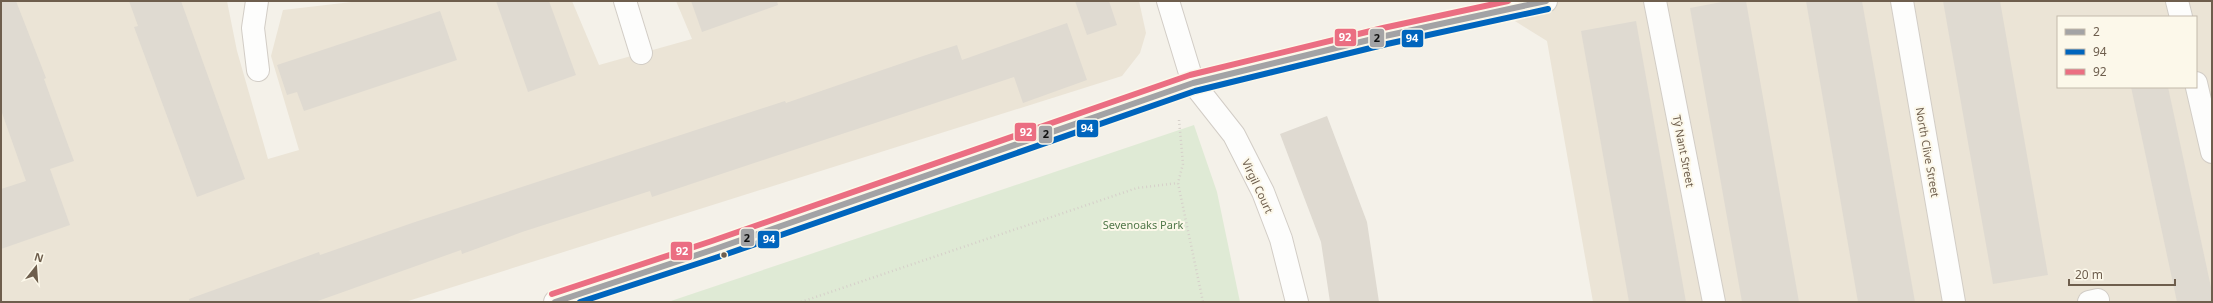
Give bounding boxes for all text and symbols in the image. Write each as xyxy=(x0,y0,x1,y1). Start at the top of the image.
legend xyxy=(2057,16,2197,88)
text: 2 xyxy=(2093,23,2100,40)
line badge: 92 xyxy=(1334,28,1357,47)
line badge: 2 xyxy=(1369,28,1385,48)
text: 92 xyxy=(1339,29,1351,44)
line badge: 94 xyxy=(1401,29,1424,48)
text: 2 xyxy=(1374,30,1380,45)
text: 94 xyxy=(1406,30,1419,45)
text: 94 xyxy=(2093,43,2107,60)
text: 92 xyxy=(2093,63,2107,80)
street label: North Clive Street xyxy=(1913,106,1943,198)
street label: Tŷ Nant Street xyxy=(1670,114,1698,188)
line badge: 94 xyxy=(1076,119,1099,138)
text: 94 xyxy=(1081,120,1094,135)
line badge: 92 xyxy=(1014,122,1037,142)
text: 92 xyxy=(1020,124,1032,139)
line badge: 2 xyxy=(1038,125,1053,144)
text: 2 xyxy=(1043,126,1049,141)
street label: Virgil Court xyxy=(1239,157,1277,216)
park label: Sevenoaks Park xyxy=(1103,217,1183,232)
line badge: 2 xyxy=(740,228,755,247)
text: 2 xyxy=(744,230,750,245)
line badge: 94 xyxy=(757,230,780,249)
text: 94 xyxy=(763,231,776,246)
line badge: 92 xyxy=(670,241,693,261)
text: 92 xyxy=(676,243,688,258)
north arrow xyxy=(16,247,56,287)
text: N xyxy=(33,248,46,265)
unlabelled marker xyxy=(719,250,729,260)
scale bar xyxy=(2069,261,2175,287)
text: 20 m xyxy=(2075,266,2103,283)

